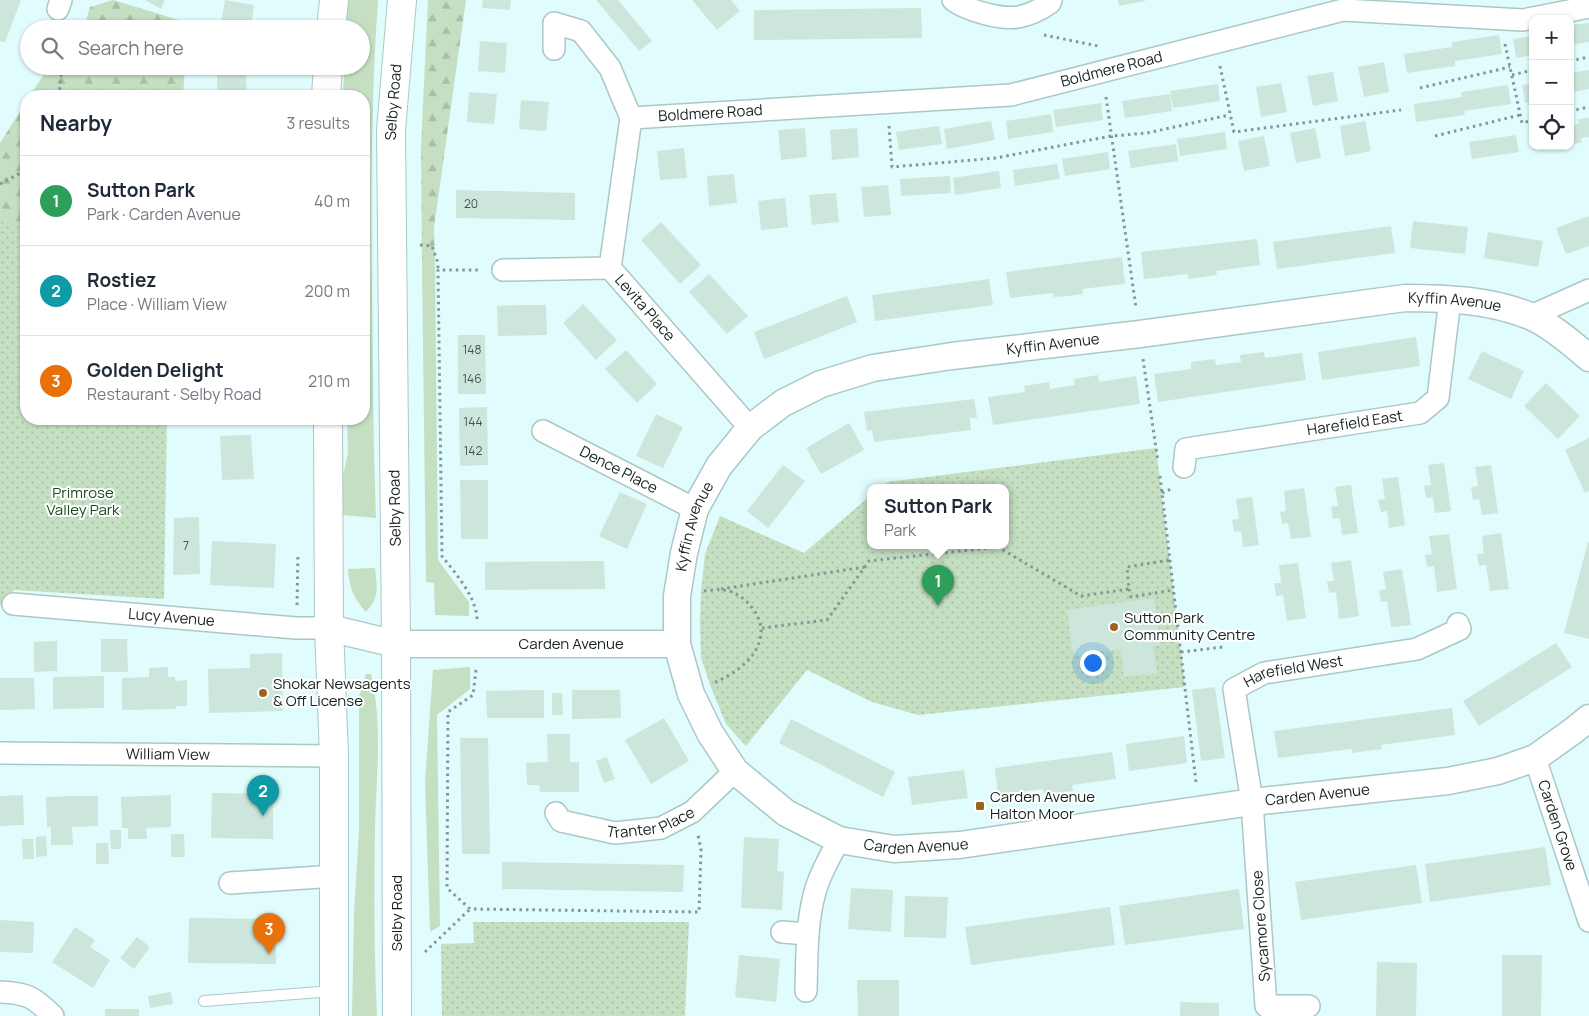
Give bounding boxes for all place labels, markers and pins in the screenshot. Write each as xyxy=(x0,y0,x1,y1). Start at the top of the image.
pin: 1 xyxy=(922,565,954,606)
place label: Sutton Park Community Centre xyxy=(1124,607,1256,645)
marker: Sutton Park Community Centre xyxy=(1108,621,1120,633)
place label: Shokar Newsagents & Off License xyxy=(273,673,411,711)
marker: Shokar Newsagents & Off License xyxy=(257,687,269,699)
pin: 2 xyxy=(247,775,279,816)
place label: Carden Avenue Halton Moor xyxy=(990,786,1095,824)
marker: Carden Avenue Halton Moor xyxy=(974,800,986,812)
pin: 3 xyxy=(253,913,285,954)

